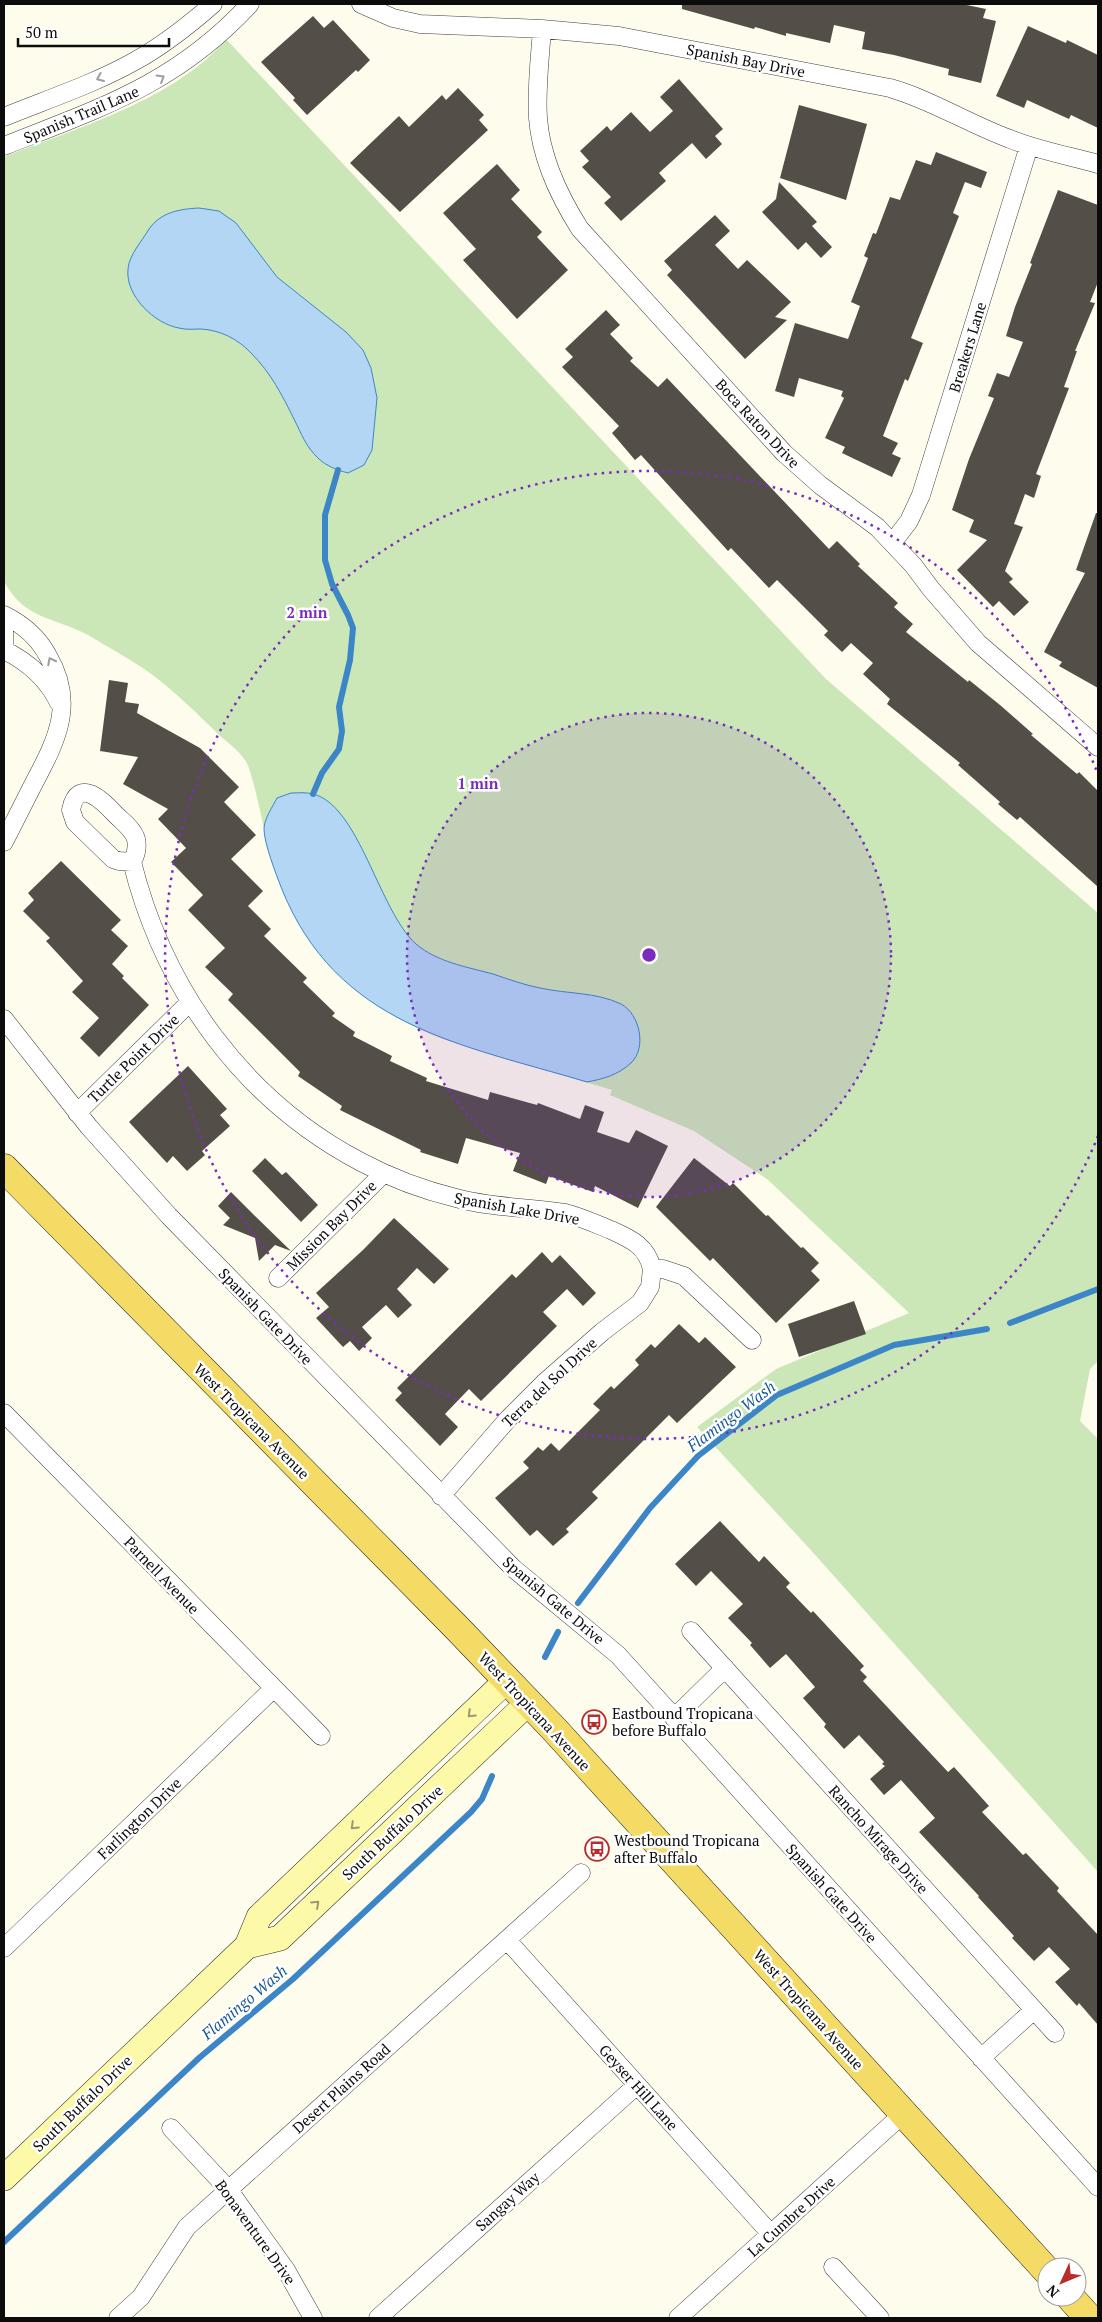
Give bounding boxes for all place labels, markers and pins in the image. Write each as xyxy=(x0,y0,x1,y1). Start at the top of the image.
centre of rings xyxy=(640,946,658,964)
place label: Eastbound Tropicana before Buffalo xyxy=(612,1703,754,1740)
bus stop icon: Eastbound Tropicana before Buffalo xyxy=(581,1709,607,1735)
place label: Westbound Tropicana after Buffalo xyxy=(614,1830,760,1867)
bus stop icon: Westbound Tropicana after Buffalo xyxy=(584,1836,610,1862)

